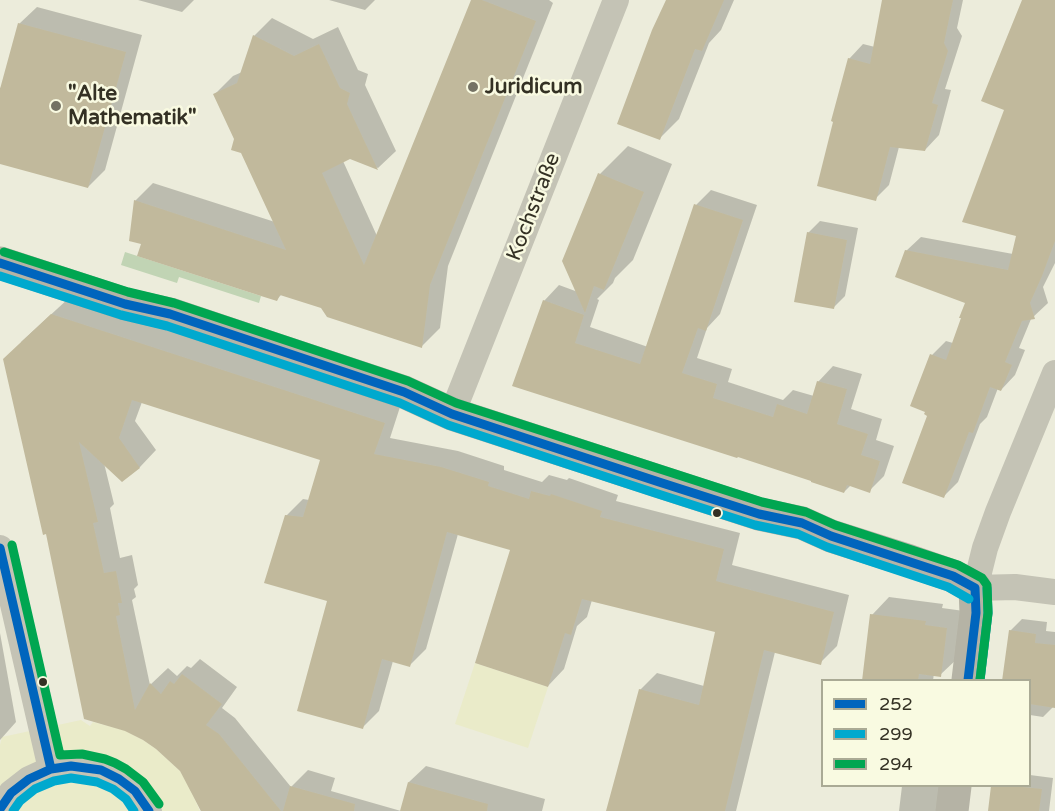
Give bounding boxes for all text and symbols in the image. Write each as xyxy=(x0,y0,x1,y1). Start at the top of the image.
place label: Juridicum xyxy=(485,74,583,100)
marker: Juridicum xyxy=(466,80,480,94)
place label: "Alte Mathematik" xyxy=(68,81,197,131)
marker: "Alte Mathematik" xyxy=(49,99,63,113)
street label: Kochstraße xyxy=(502,150,566,264)
unlabelled marker xyxy=(711,507,723,519)
unlabelled marker xyxy=(37,676,49,688)
legend xyxy=(821,679,1031,787)
text: 252 xyxy=(879,693,913,715)
text: 299 xyxy=(879,723,913,745)
text: 294 xyxy=(879,753,913,775)

